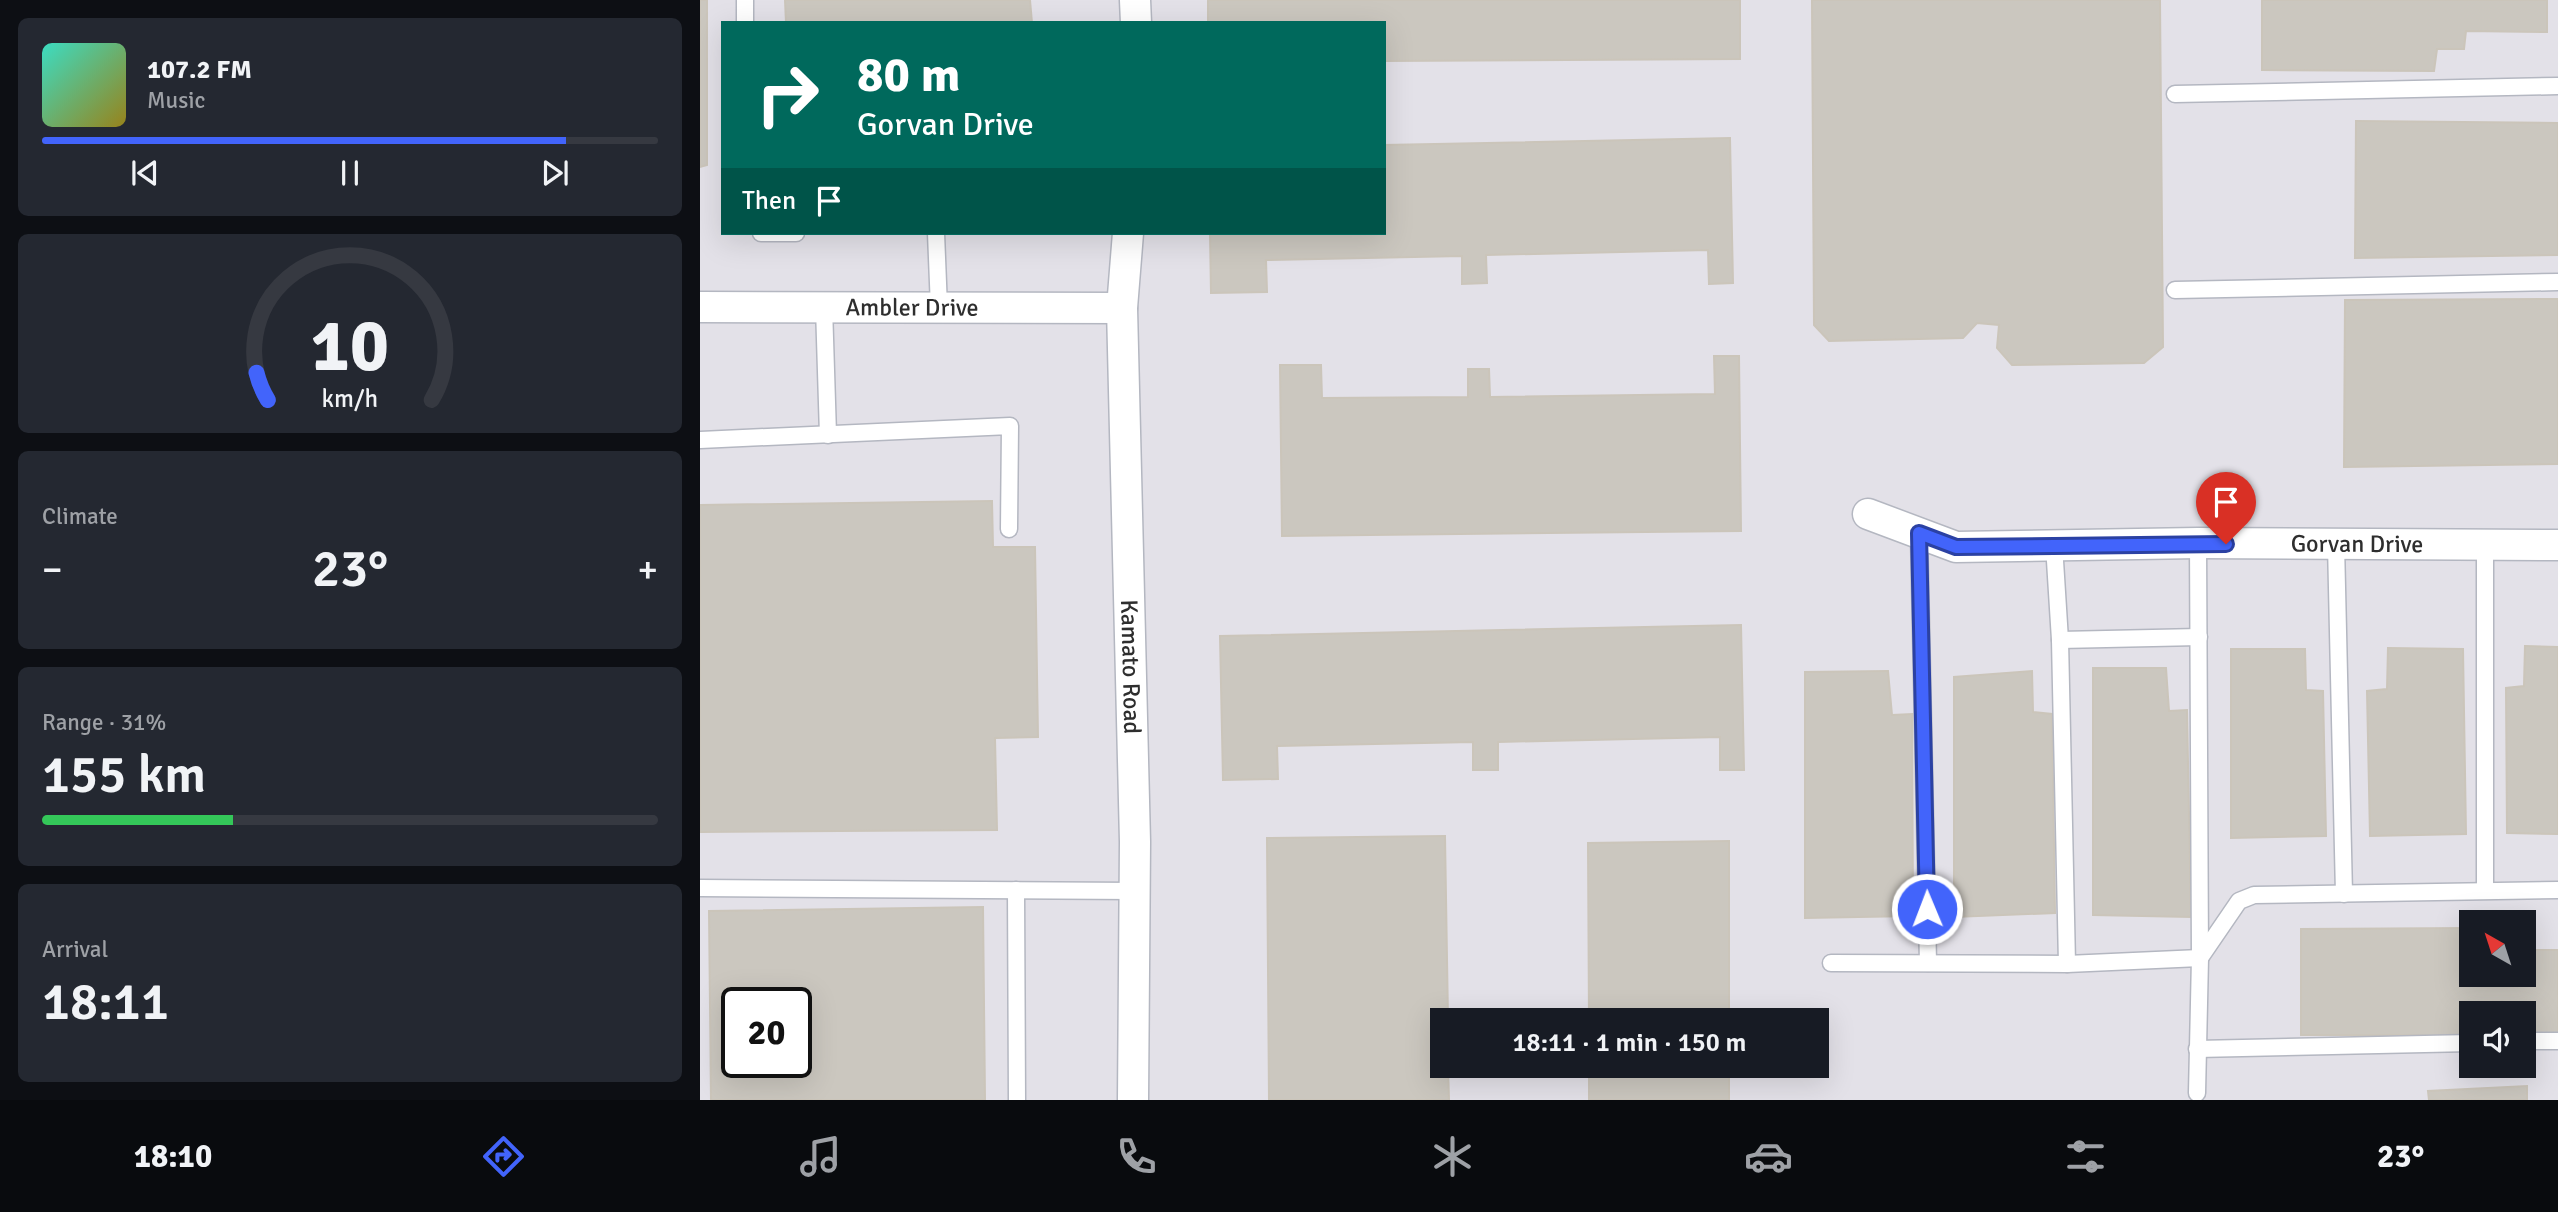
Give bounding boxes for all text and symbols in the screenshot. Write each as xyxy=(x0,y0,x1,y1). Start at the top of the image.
text: 80 m xyxy=(857,45,960,105)
icon: right xyxy=(742,49,833,140)
text: 107.2 FM xyxy=(147,54,252,86)
text: Music xyxy=(147,86,205,115)
text: Gorvan Drive xyxy=(857,105,1034,144)
icon: previous xyxy=(126,154,164,192)
icon: pause xyxy=(331,154,369,192)
icon: next xyxy=(536,154,574,192)
icon: arrive xyxy=(810,182,848,220)
text: Then xyxy=(742,185,796,217)
street label: Ambler Drive xyxy=(845,292,979,323)
text: 10 xyxy=(311,302,389,391)
text: km/h xyxy=(322,382,378,413)
pin xyxy=(2196,472,2256,544)
icon: arrive xyxy=(2207,483,2245,521)
text: Climate xyxy=(42,502,118,531)
street label: Gorvan Drive xyxy=(2291,529,2423,559)
text: 23° xyxy=(312,537,388,601)
text: − xyxy=(42,546,63,593)
text: + xyxy=(637,546,658,593)
street label: Kamato Road xyxy=(1114,599,1147,734)
text: Range · 31% xyxy=(42,708,166,737)
text: 155 km xyxy=(42,743,206,807)
position arrow xyxy=(1890,872,1964,946)
north arrow xyxy=(2459,910,2536,987)
map controls xyxy=(2459,910,2536,1078)
text: Arrival xyxy=(42,935,108,964)
text: 18:11 xyxy=(42,970,169,1034)
speed limit sign: 20 xyxy=(721,987,812,1078)
button: sound xyxy=(2459,1001,2536,1078)
text: 18:11 · 1 min · 150 m xyxy=(1513,1027,1746,1059)
icon: directions xyxy=(479,1132,528,1181)
icon: music xyxy=(796,1132,845,1181)
icon: phone xyxy=(1112,1132,1161,1181)
icon: climate xyxy=(1428,1132,1477,1181)
icon: car xyxy=(1744,1132,1793,1181)
icon: filters xyxy=(2061,1132,2110,1181)
text: 18:10 xyxy=(134,1137,212,1176)
text: 23° xyxy=(2377,1137,2424,1176)

